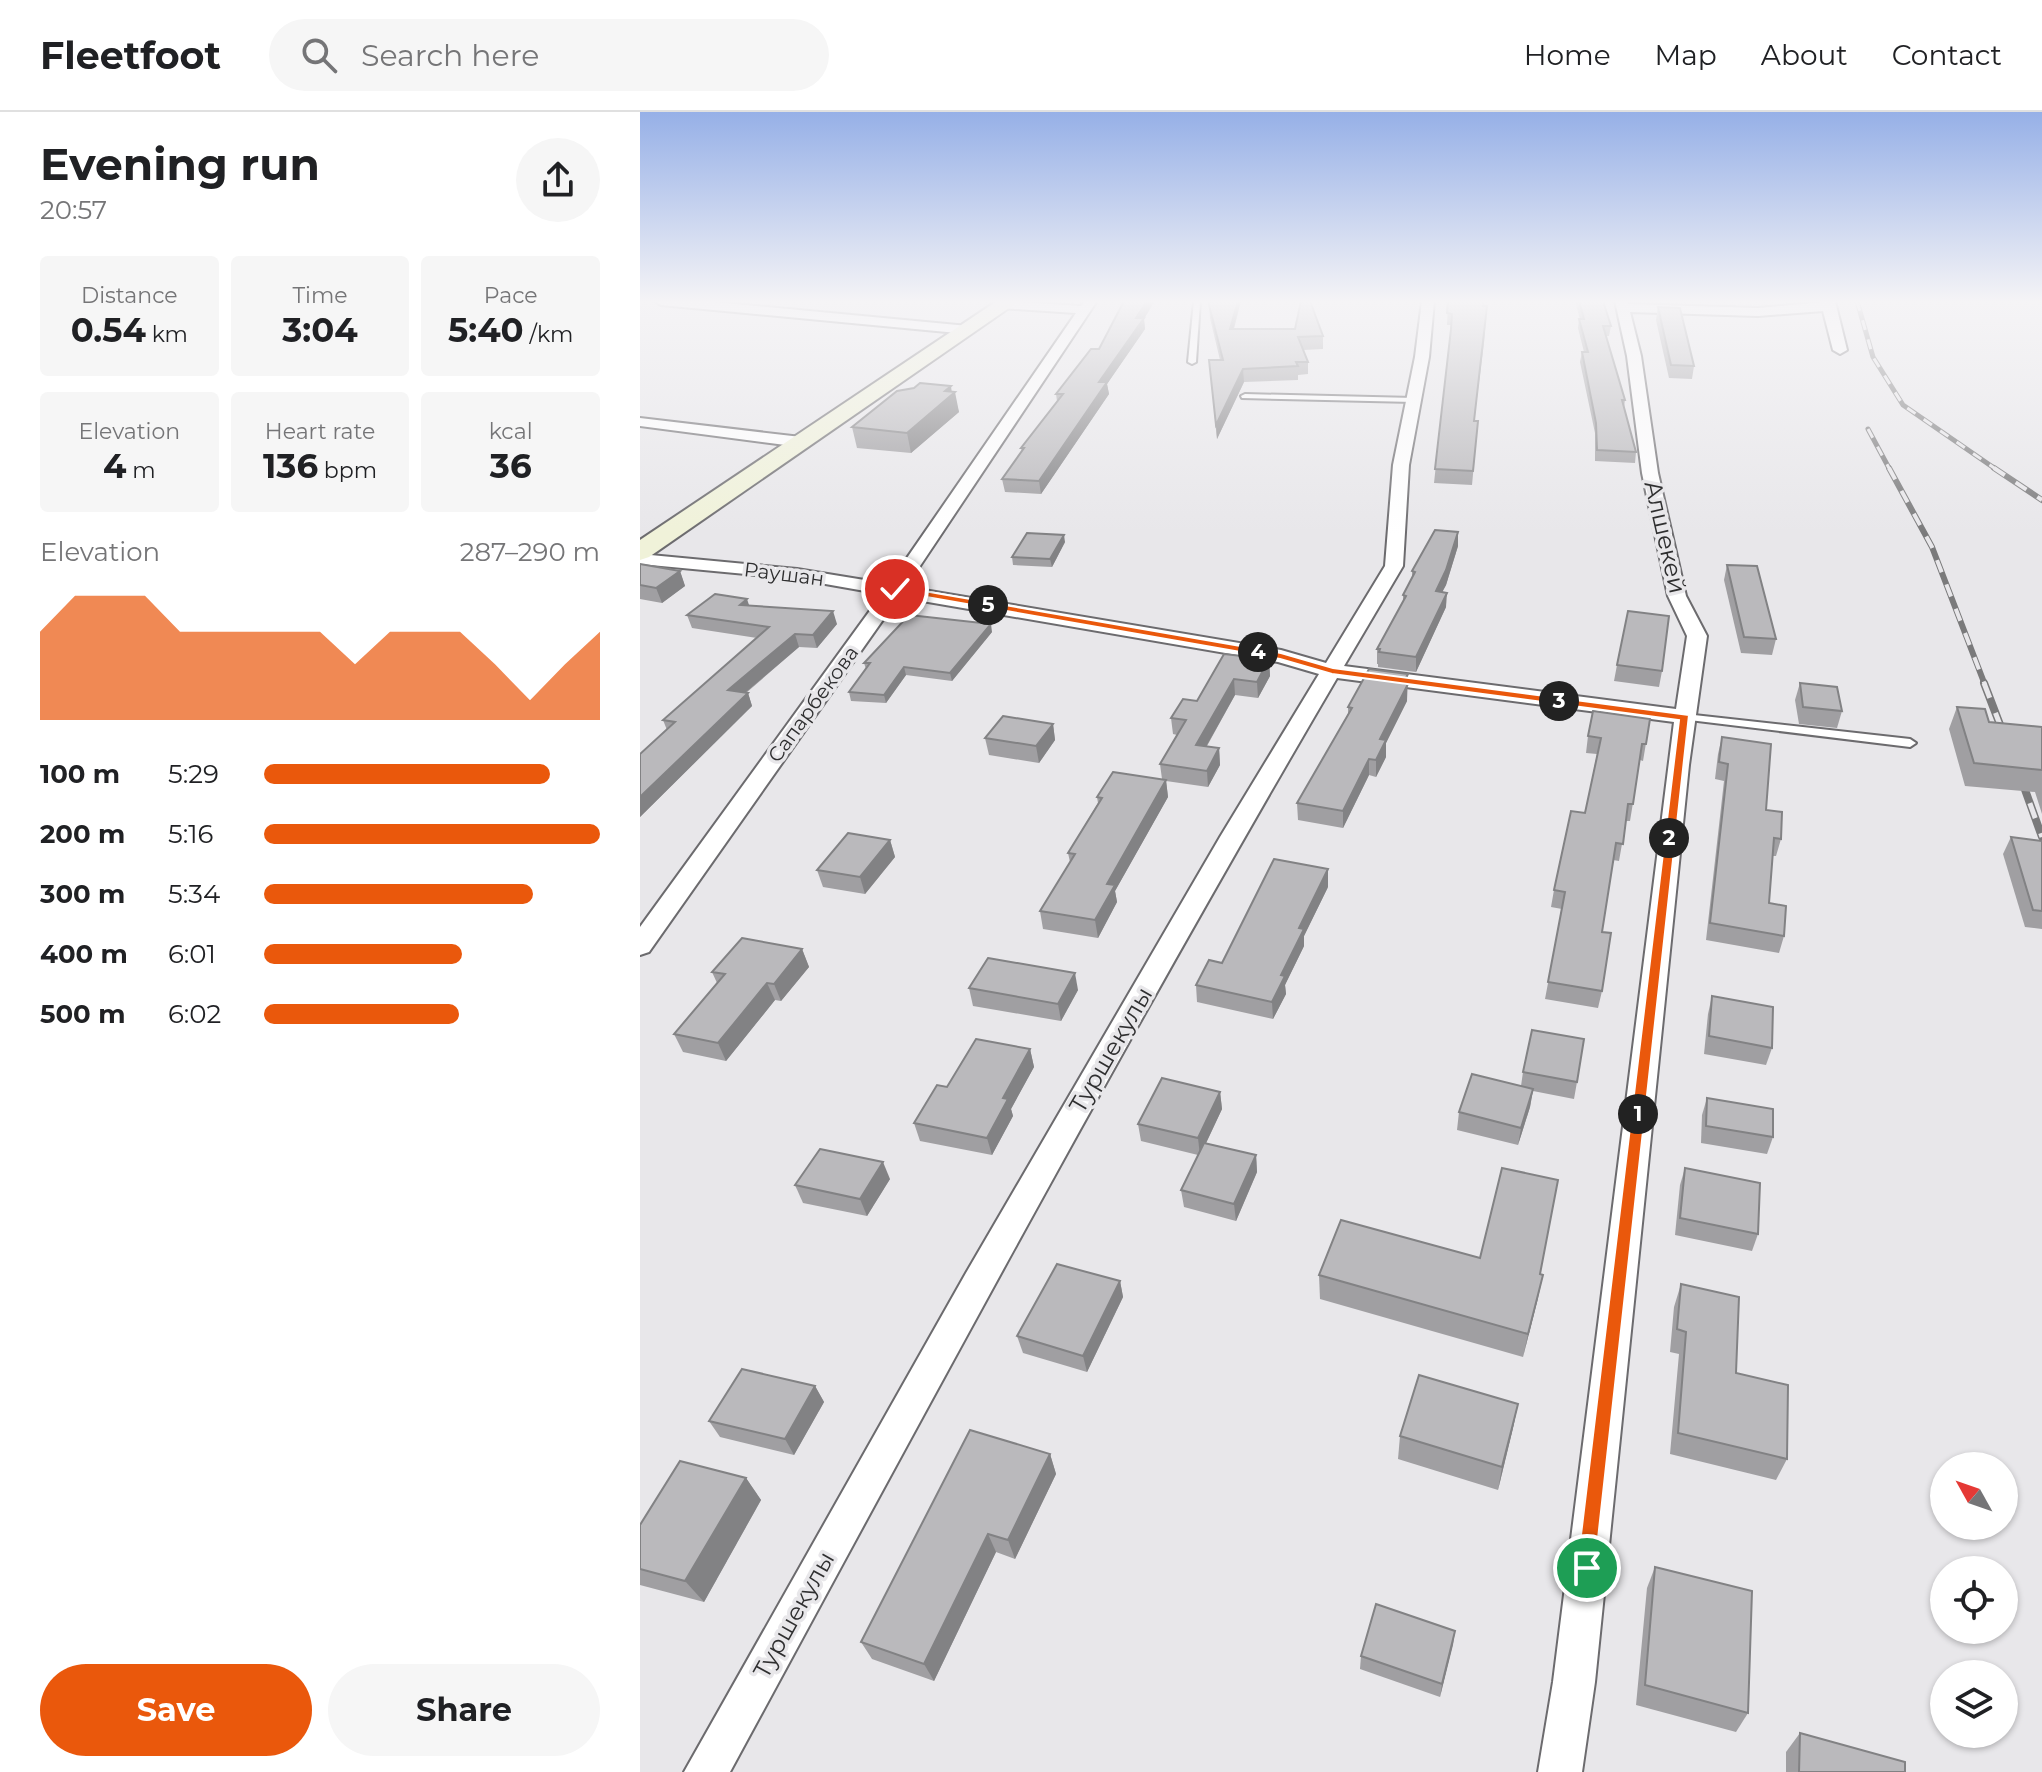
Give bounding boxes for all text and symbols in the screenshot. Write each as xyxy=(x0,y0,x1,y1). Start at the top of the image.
search box xyxy=(269,19,829,91)
text: Fleetfoot xyxy=(40,32,221,79)
icon: search xyxy=(297,33,341,77)
text: Search here xyxy=(361,37,539,74)
text: Home xyxy=(1524,38,1611,72)
text: Map xyxy=(1655,38,1717,72)
text: About xyxy=(1761,38,1848,72)
text: Contact xyxy=(1892,38,2002,72)
text: Evening run xyxy=(40,137,320,191)
button: share xyxy=(516,138,600,222)
text: 20:57 xyxy=(40,194,107,226)
text: Distance xyxy=(81,282,178,309)
text: Time xyxy=(292,282,348,309)
text: Pace xyxy=(484,282,538,309)
text: 0.54 xyxy=(71,309,146,351)
text: 3:04 xyxy=(282,309,358,351)
text: 5:40 xyxy=(448,309,524,351)
text: km xyxy=(146,321,188,348)
text: /km xyxy=(524,321,573,348)
text: Elevation xyxy=(78,418,180,445)
text: Heart rate xyxy=(265,418,375,445)
text: kcal xyxy=(489,418,533,445)
text: 4 xyxy=(103,445,126,487)
text: 136 xyxy=(263,445,318,487)
text: 36 xyxy=(490,445,532,487)
text: m xyxy=(126,457,156,484)
text: bpm xyxy=(318,457,377,484)
street label: Алшекей xyxy=(1638,478,1693,596)
text: Elevation xyxy=(40,536,160,568)
text: 287–290 m xyxy=(460,536,600,568)
pin xyxy=(861,555,929,623)
street label: Раушан xyxy=(743,557,825,591)
icon: check xyxy=(873,567,917,611)
pin: 5 xyxy=(968,585,1008,625)
text: 5 xyxy=(981,591,995,618)
pin: 4 xyxy=(1238,632,1278,672)
text: 4 xyxy=(1250,638,1266,665)
street label: Сапарбекова xyxy=(763,641,863,767)
pin: 3 xyxy=(1539,681,1579,721)
text: 3 xyxy=(1552,687,1566,714)
text: 100 m xyxy=(40,758,120,790)
text: 5:29 xyxy=(168,758,219,790)
text: 200 m xyxy=(40,818,125,850)
text: 5:16 xyxy=(168,818,213,850)
pin: 2 xyxy=(1649,818,1689,858)
text: 2 xyxy=(1663,824,1675,851)
text: 300 m xyxy=(40,878,125,910)
text: 5:34 xyxy=(168,878,220,910)
text: 400 m xyxy=(40,938,128,970)
text: 6:01 xyxy=(168,938,216,970)
street label: Туршекулы xyxy=(1063,982,1158,1118)
text: 500 m xyxy=(40,998,125,1030)
text: 6:02 xyxy=(168,998,221,1030)
pin: 1 xyxy=(1618,1094,1658,1134)
text: 1 xyxy=(1634,1100,1642,1127)
north arrow xyxy=(1930,1452,2018,1540)
map controls xyxy=(1930,1452,2018,1748)
pin xyxy=(1553,1534,1621,1602)
street label: Туршекулы xyxy=(747,1546,840,1683)
icon: arrive xyxy=(1565,1546,1609,1590)
button: locate xyxy=(1930,1556,2018,1644)
button: layers xyxy=(1930,1660,2018,1748)
button: Save xyxy=(40,1664,312,1756)
button: Share xyxy=(328,1664,600,1756)

